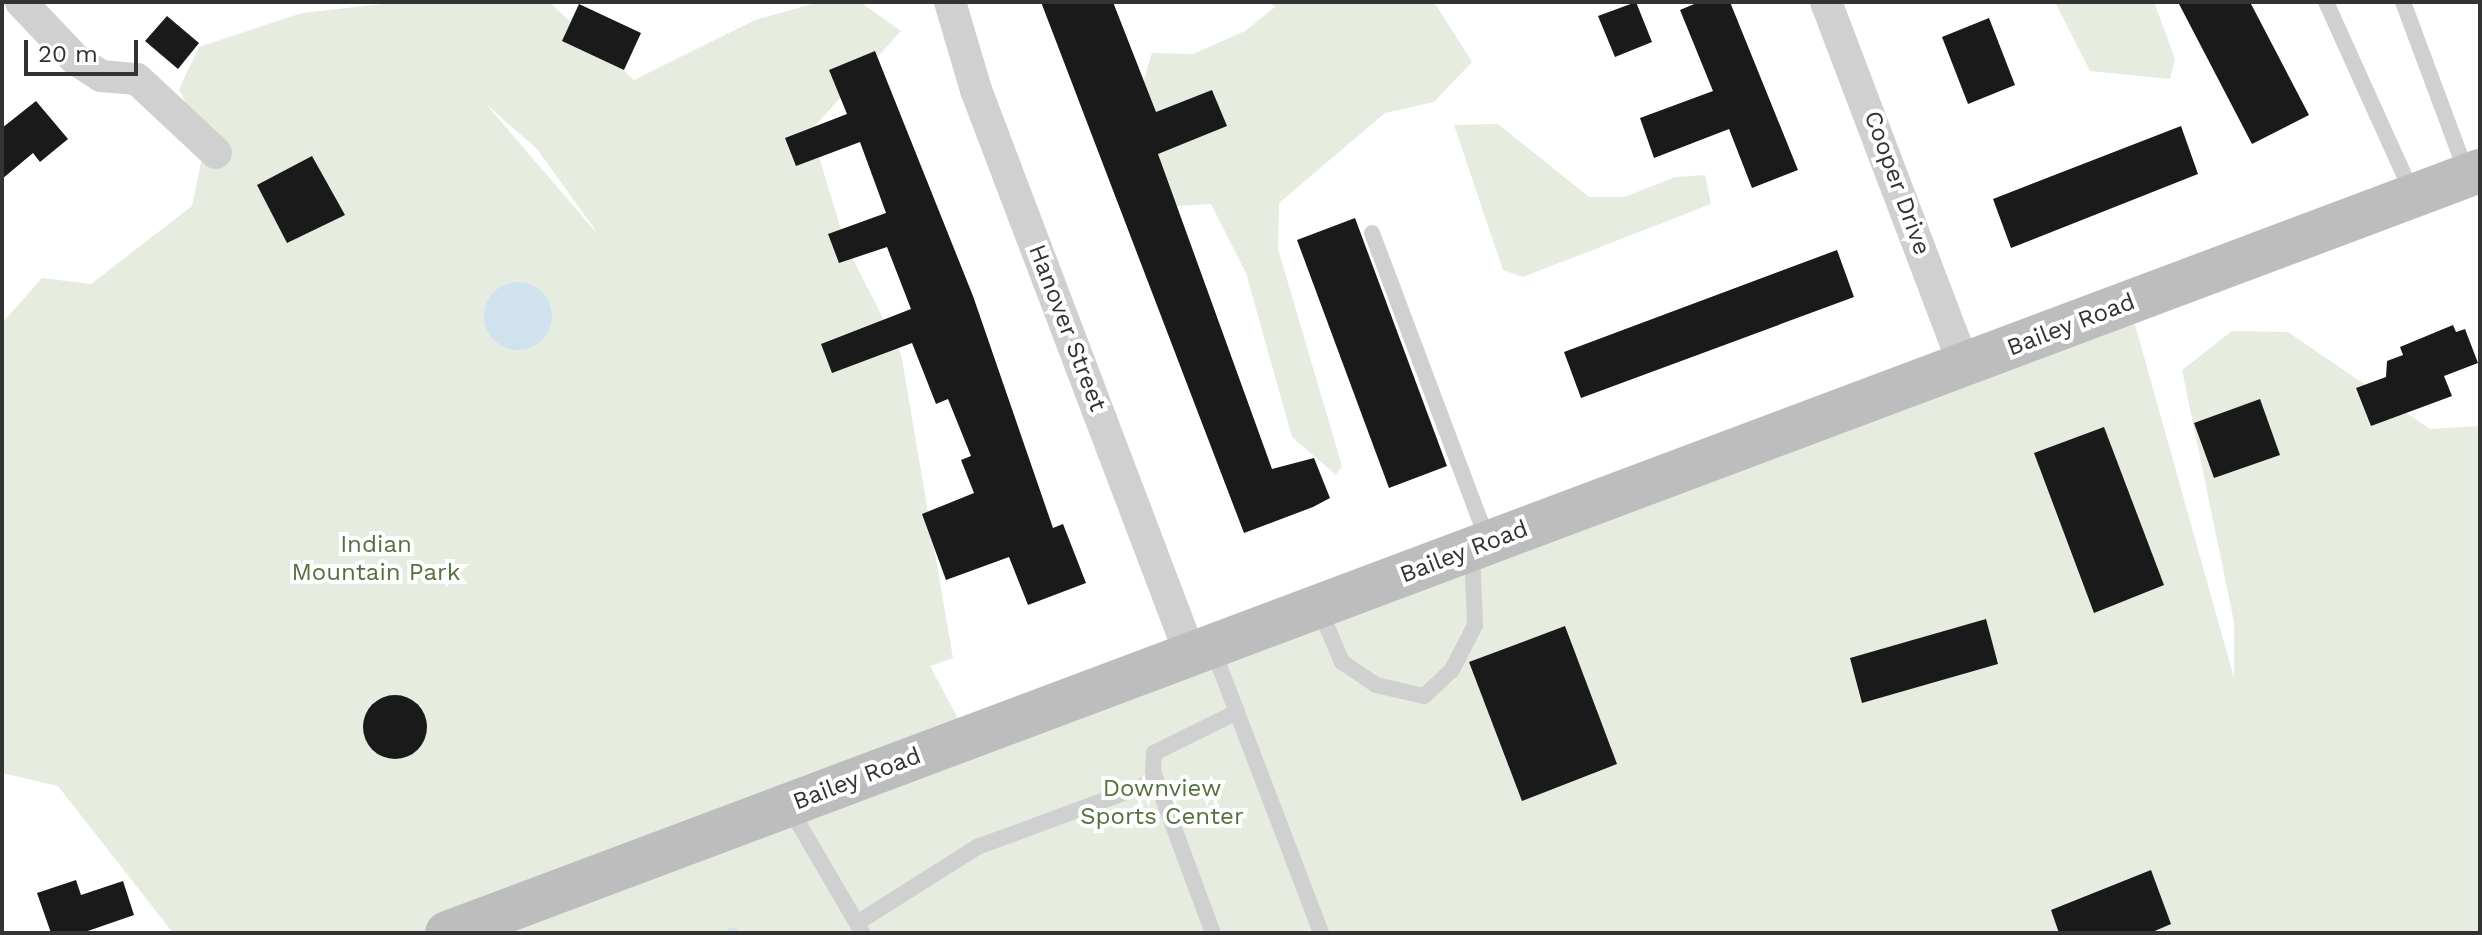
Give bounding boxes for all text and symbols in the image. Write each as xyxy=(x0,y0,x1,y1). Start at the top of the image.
scale bar xyxy=(28,24,142,74)
text: 20 m xyxy=(38,40,98,68)
street label: Cooper Drive xyxy=(1858,107,1936,259)
street label: Hanover Street xyxy=(1022,240,1112,416)
street label: Bailey Road xyxy=(2003,287,2139,363)
street label: Bailey Road xyxy=(1396,514,1532,590)
park label: Indian Mountain Park xyxy=(292,531,460,587)
street label: Bailey Road xyxy=(789,741,925,817)
park label: Downview Sports Center xyxy=(1080,775,1244,831)

